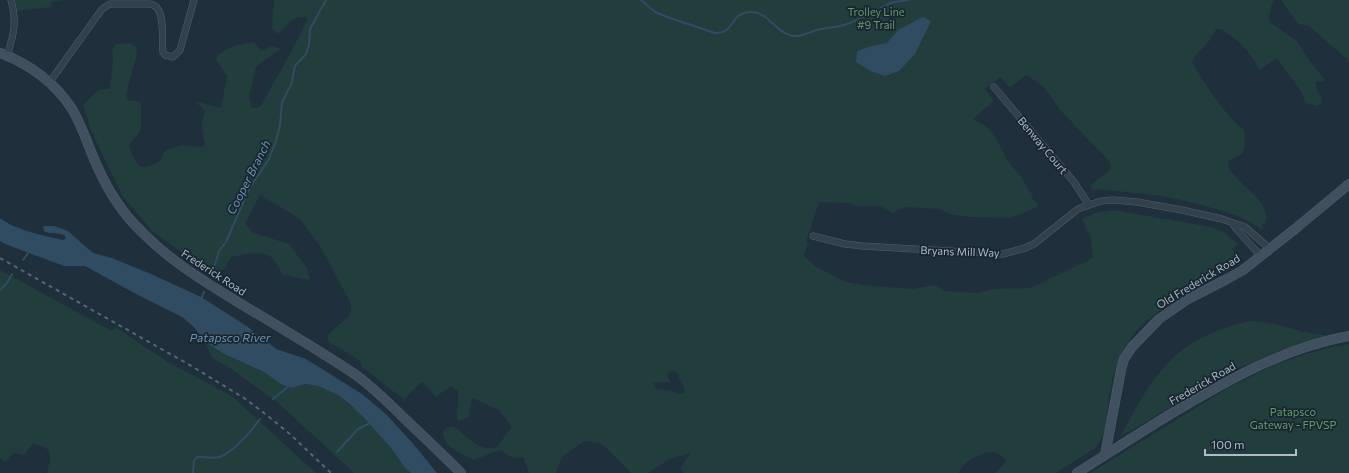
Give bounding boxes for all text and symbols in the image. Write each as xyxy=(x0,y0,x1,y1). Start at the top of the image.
park label: Trolley Line #9 Trail xyxy=(847,5,905,31)
street label: Benway Court xyxy=(1015,114,1071,176)
water label: Cooper Branch xyxy=(223,137,273,216)
street label: Bryans Mill Way xyxy=(920,243,1000,259)
street label: Frederick Road xyxy=(179,246,249,298)
street label: Old Frederick Road xyxy=(1154,251,1242,311)
water label: Patapsco River xyxy=(189,330,272,344)
street label: Frederick Road xyxy=(1166,359,1238,407)
park label: Patapsco Gateway - FPVSP xyxy=(1250,405,1336,431)
scale bar xyxy=(1205,431,1296,457)
text: 100 m xyxy=(1211,437,1245,451)

